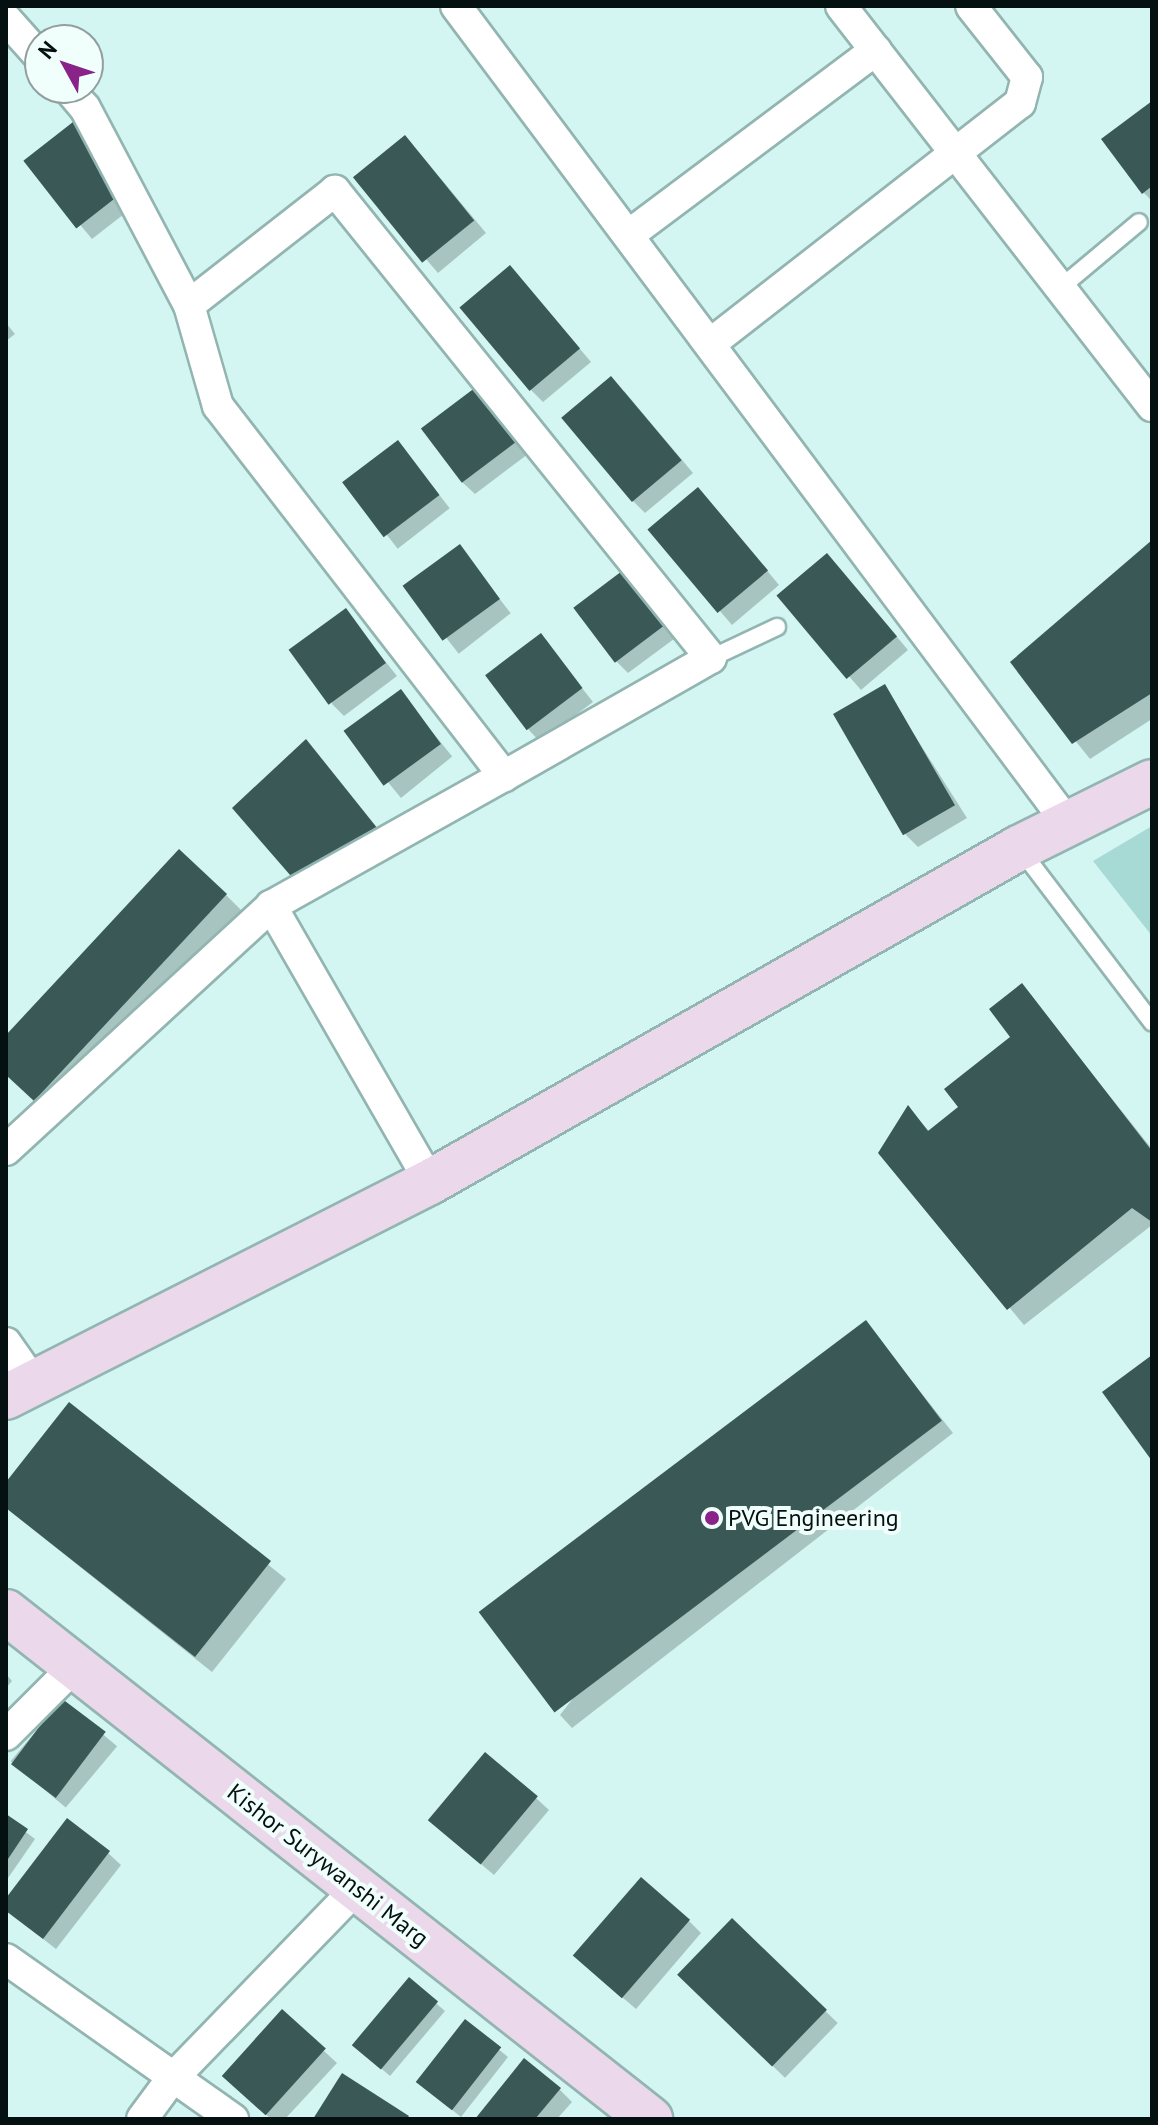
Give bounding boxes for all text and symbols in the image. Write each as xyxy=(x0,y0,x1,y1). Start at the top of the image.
north arrow xyxy=(24,24,104,104)
text: N xyxy=(32,35,63,64)
place label: PVG Engineering xyxy=(728,1504,899,1532)
marker: PVG Engineering xyxy=(703,1509,721,1527)
street label: Kishor Surywanshi Marg xyxy=(222,1777,434,1953)

